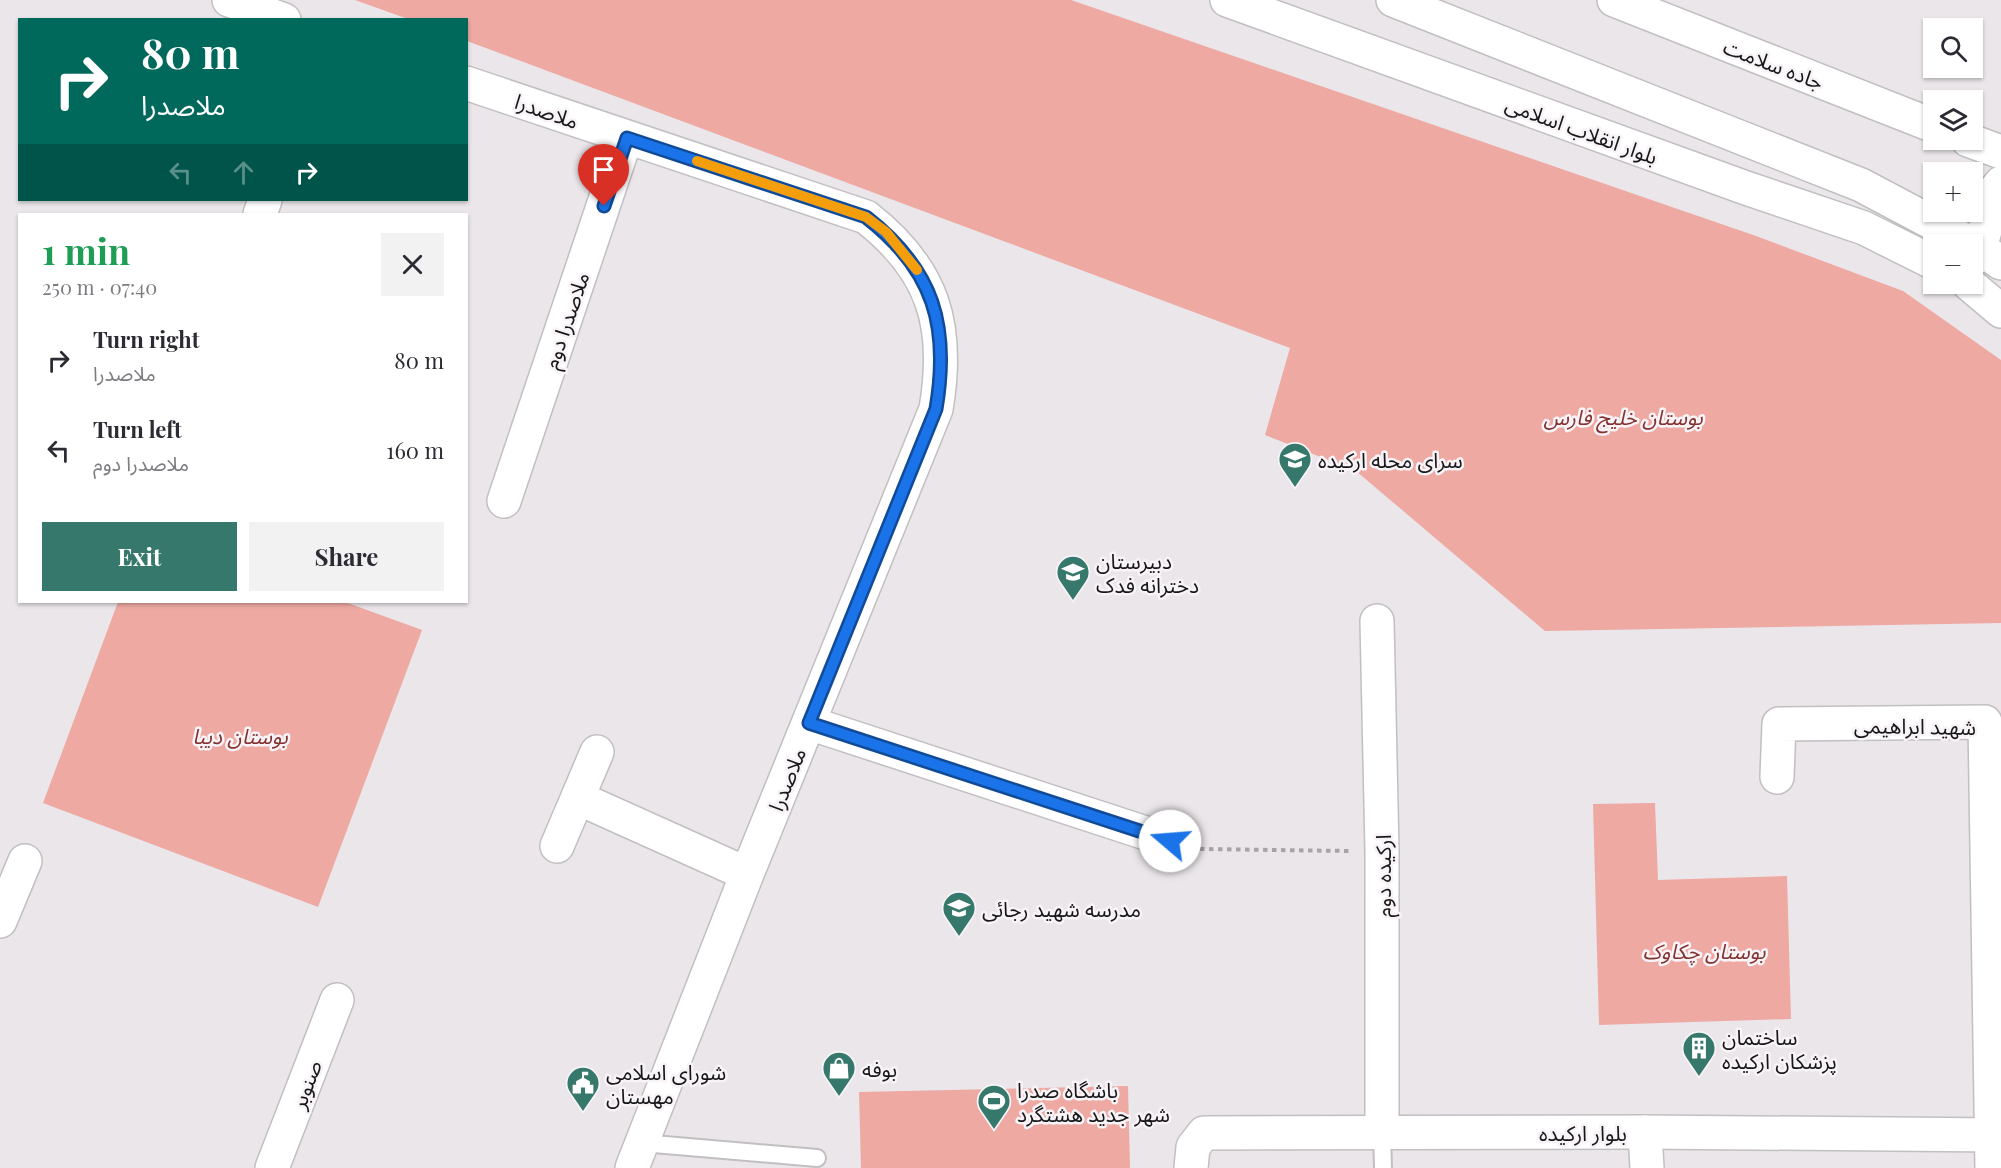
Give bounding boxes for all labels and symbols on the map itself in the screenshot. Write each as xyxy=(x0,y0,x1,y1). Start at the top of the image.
street label: جاده سلامت xyxy=(1720,31,1828,95)
street label: ملاصدرا xyxy=(511,86,583,134)
street label: بلوار انقلاب اسلامی xyxy=(1502,88,1662,170)
pin xyxy=(578,144,629,206)
street label: ملاصدرا دوم xyxy=(535,268,598,373)
park label: بوستان خلیج فارس xyxy=(1543,402,1703,434)
school or university icon: سرای محله ارکیده xyxy=(1277,441,1313,488)
place label: سرای محله ارکیده xyxy=(1318,445,1463,473)
place label: دبیرستان دخترانه فدک xyxy=(1096,546,1199,598)
school or university icon: دبیرستان دخترانه فدک xyxy=(1055,554,1091,601)
street label: شهید ابراهیمی xyxy=(1854,710,1976,740)
park label: بوستان دیبا xyxy=(192,721,288,749)
street label: ملاصدرا xyxy=(761,743,811,815)
position arrow xyxy=(1138,809,1202,873)
street label: ارکیده دوم xyxy=(1368,835,1400,917)
school or university icon: مدرسه شهید رجائی xyxy=(941,890,977,937)
place label: مدرسه شهید رجائی xyxy=(982,894,1141,922)
park label: بوستان چکاوک xyxy=(1643,936,1766,966)
place label: ساختمان پزشکان ارکیده xyxy=(1722,1022,1837,1075)
building icon: ساختمان پزشکان ارکیده xyxy=(1681,1030,1717,1077)
shop icon: بوفه xyxy=(821,1050,857,1097)
place label: بوفه xyxy=(862,1054,897,1082)
street label: صنوبر xyxy=(283,1056,327,1113)
place label: شورای اسلامی مهستان xyxy=(606,1057,726,1109)
public building icon: شورای اسلامی مهستان xyxy=(565,1065,601,1112)
place label: باشگاه صدرا شهر جدید هشتگرد xyxy=(1017,1075,1170,1127)
sports icon: باشگاه صدرا شهر جدید هشتگرد xyxy=(976,1083,1012,1130)
street label: بلوار ارکیده xyxy=(1539,1118,1627,1146)

